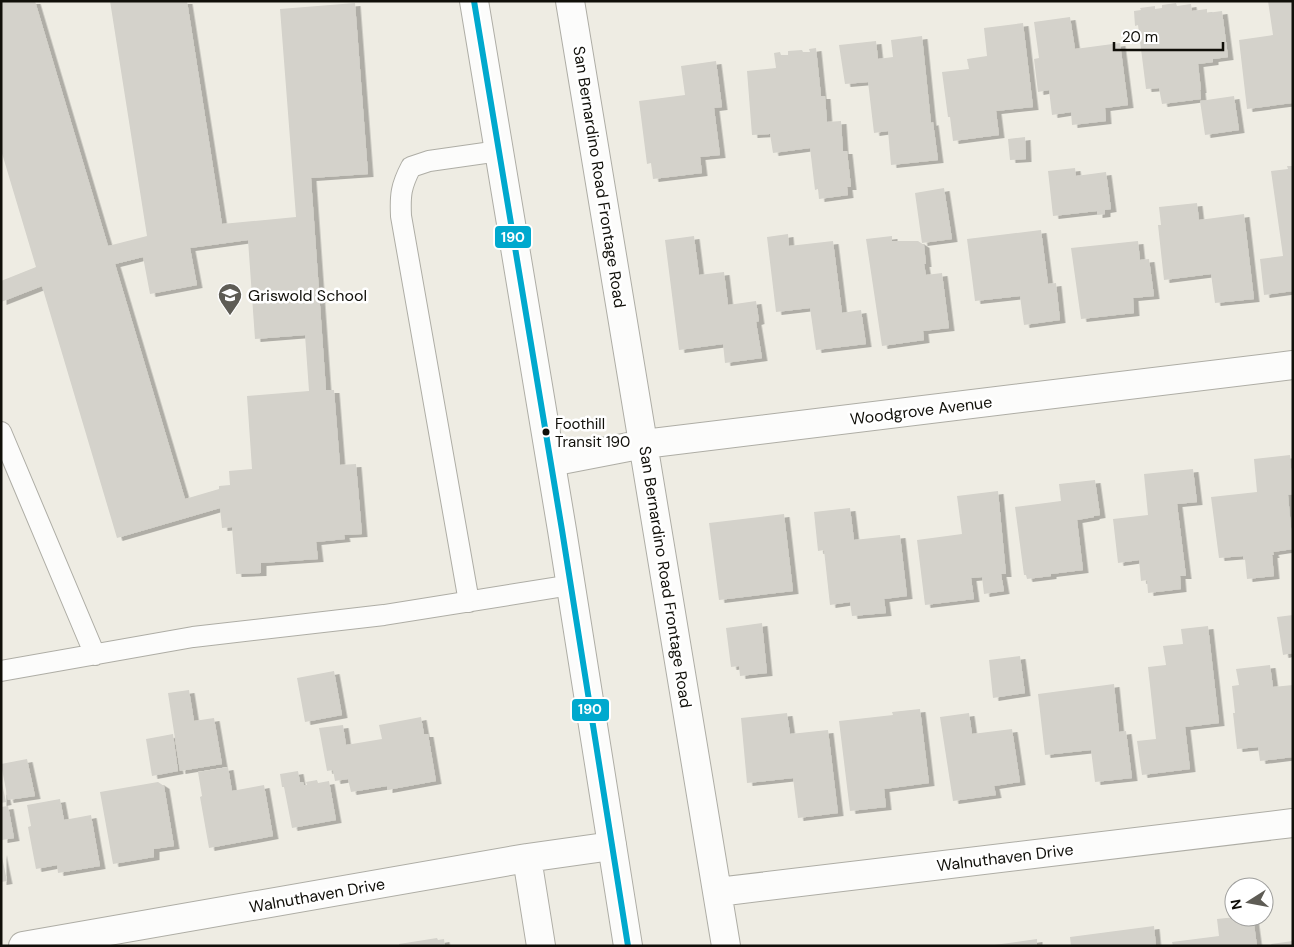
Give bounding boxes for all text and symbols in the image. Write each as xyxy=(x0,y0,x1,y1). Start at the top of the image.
scale bar xyxy=(1114,20,1223,52)
text: 20 m xyxy=(1122,27,1158,47)
street label: San Bernardino Road Frontage Road xyxy=(568,45,631,310)
line badge: 190 xyxy=(494,225,532,249)
text: 190 xyxy=(501,228,525,246)
school or university icon: Griswold School xyxy=(217,282,243,316)
place label: Griswold School xyxy=(248,285,367,306)
street label: Woodgrove Avenue xyxy=(849,391,993,430)
place label: Foothill Transit 190 xyxy=(555,414,630,452)
marker: Foothill Transit 190 xyxy=(541,427,551,437)
street label: San Bernardino Road Frontage Road xyxy=(634,445,697,710)
line badge: 190 xyxy=(571,698,610,722)
text: 190 xyxy=(578,700,602,718)
street label: Walnuthaven Drive xyxy=(935,839,1075,876)
street label: Walnuthaven Drive xyxy=(247,873,387,918)
north arrow xyxy=(1224,877,1274,927)
text: N xyxy=(1226,898,1246,911)

